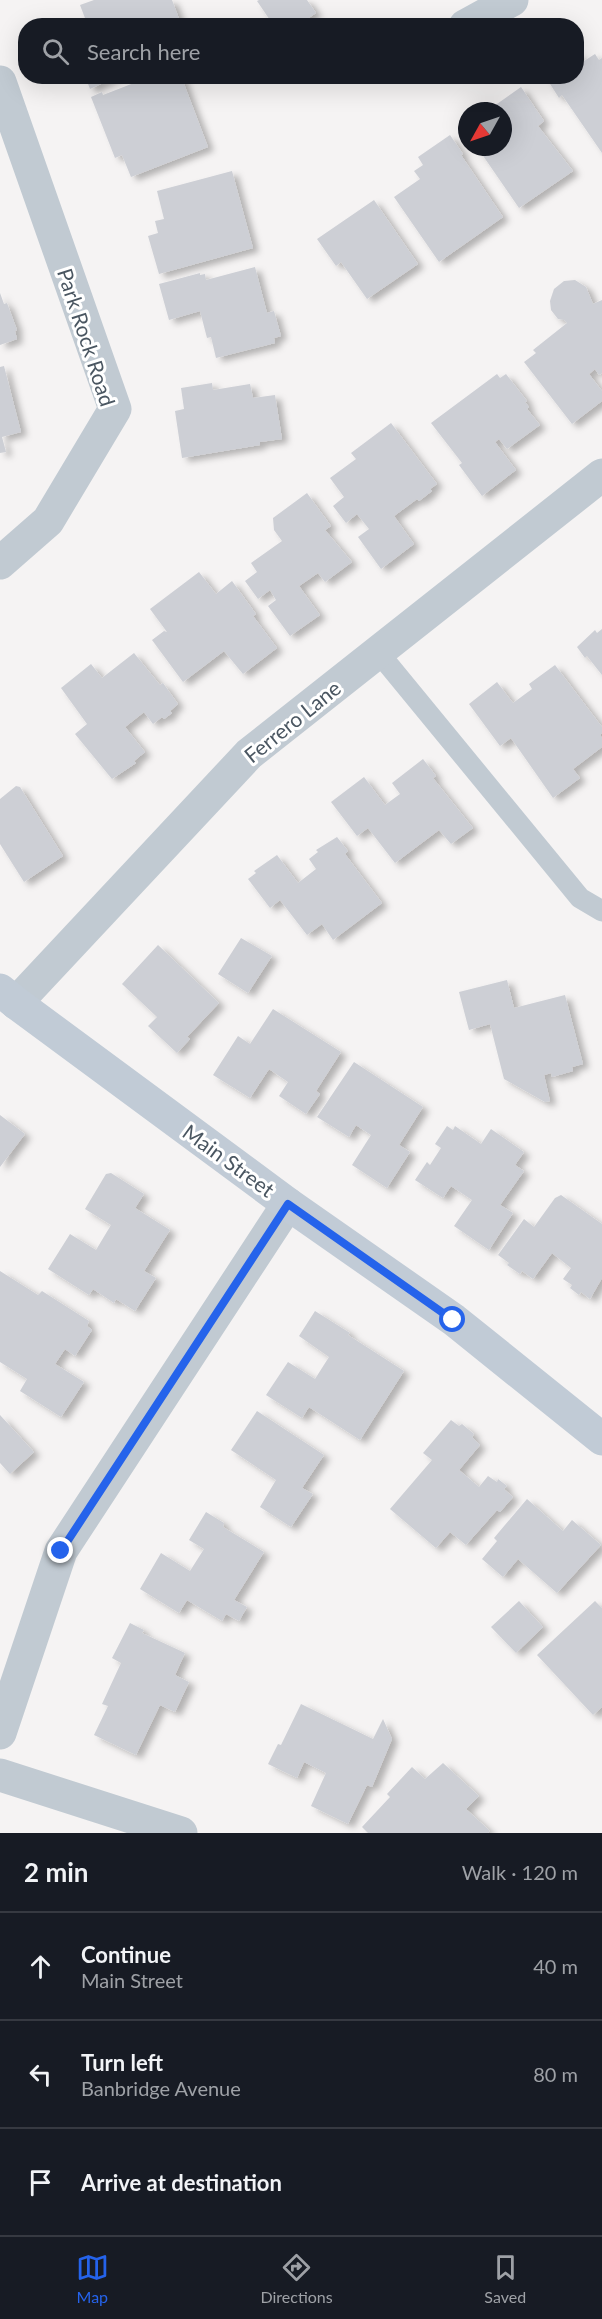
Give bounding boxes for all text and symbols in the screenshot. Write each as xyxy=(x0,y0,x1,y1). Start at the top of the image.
search box xyxy=(18,18,584,84)
icon: search xyxy=(39,35,72,68)
text: Search here xyxy=(87,38,200,65)
north arrow xyxy=(458,102,512,156)
street label: Park Rock Road xyxy=(53,265,121,409)
street label: Ferrero Lane xyxy=(239,675,345,767)
street label: Main Street xyxy=(178,1118,280,1202)
route start xyxy=(439,1306,465,1332)
route end xyxy=(47,1537,73,1563)
text: 2 min xyxy=(24,1856,88,1888)
text: Walk · 120 m xyxy=(462,1860,578,1884)
text: Continue xyxy=(81,1941,171,1968)
icon: ahead xyxy=(24,1950,57,1983)
text: 40 m xyxy=(533,1954,578,1978)
text: Main Street xyxy=(81,1968,183,1992)
text: Turn left xyxy=(81,2049,163,2076)
icon: left xyxy=(24,2058,57,2091)
text: 80 m xyxy=(533,2062,578,2086)
text: Banbridge Avenue xyxy=(81,2076,241,2100)
icon: arrive xyxy=(24,2166,57,2199)
text: Arrive at destination xyxy=(81,2169,282,2196)
tab: Map xyxy=(76,2251,109,2306)
tab: Directions xyxy=(260,2251,333,2306)
tab: Saved xyxy=(484,2251,526,2306)

